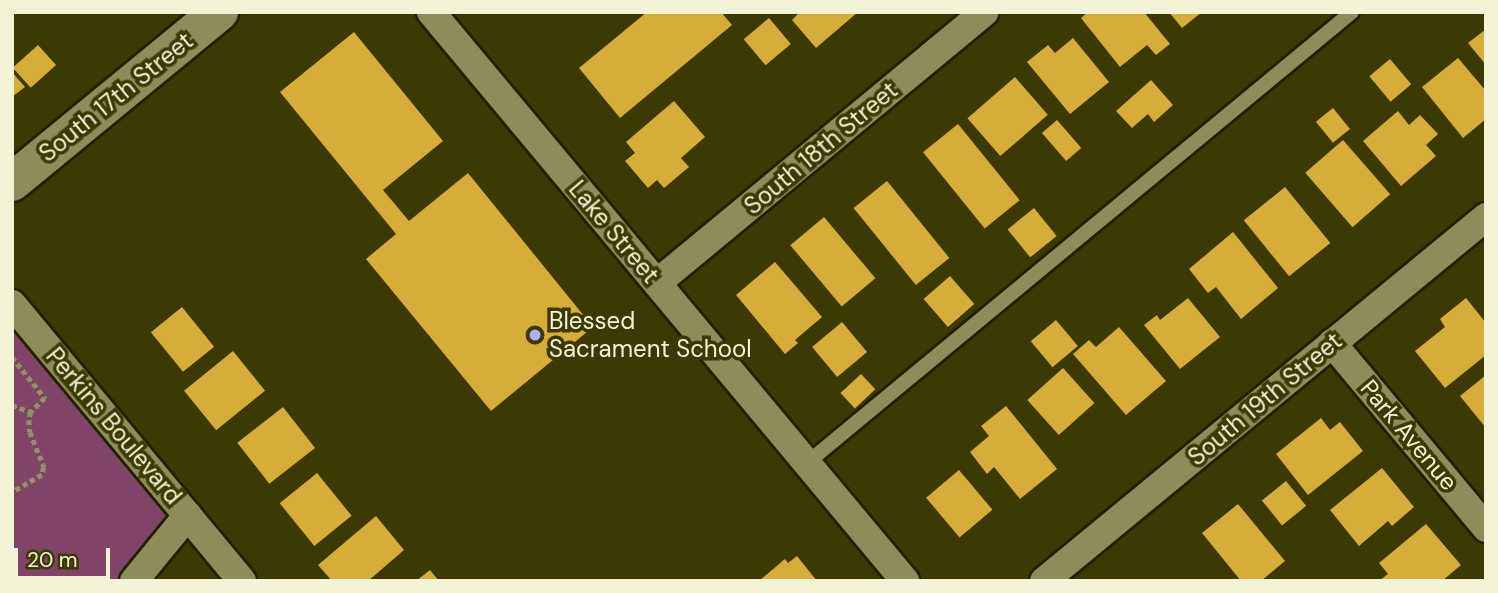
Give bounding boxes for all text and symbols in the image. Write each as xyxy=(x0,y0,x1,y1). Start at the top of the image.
street label: South 17th Street xyxy=(33,26,199,168)
street label: South 18th Street xyxy=(739,76,903,220)
street label: Lake Street xyxy=(563,175,665,289)
place label: Blessed Sacrament School xyxy=(549,307,751,363)
street label: South 19th Street xyxy=(1182,326,1348,472)
marker: Blessed Sacrament School xyxy=(527,327,543,343)
street label: Perkins Boulevard xyxy=(40,342,188,510)
street label: Park Avenue xyxy=(1354,374,1464,496)
scale bar xyxy=(18,534,114,578)
text: 20 m xyxy=(27,546,78,574)

